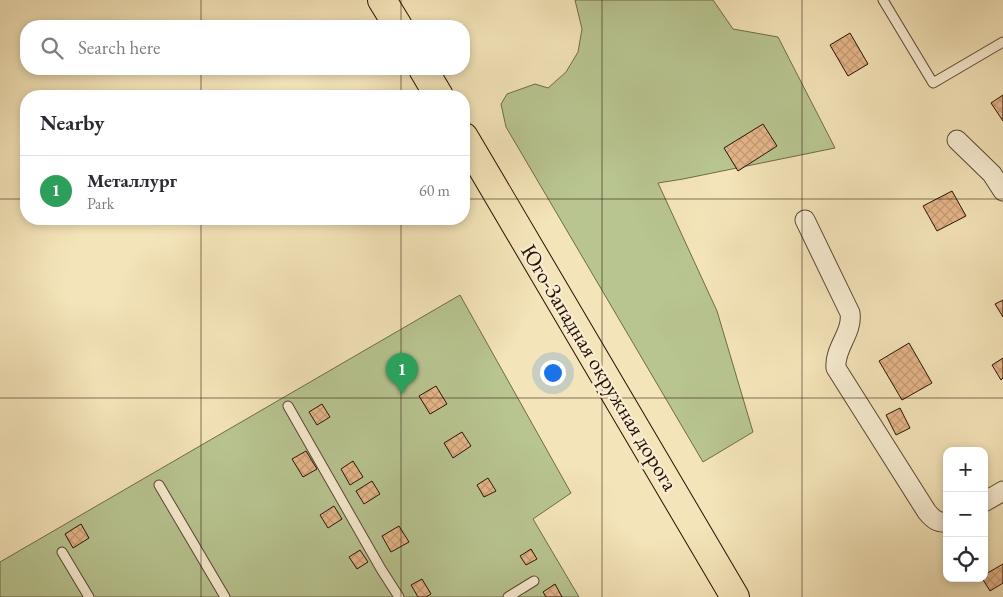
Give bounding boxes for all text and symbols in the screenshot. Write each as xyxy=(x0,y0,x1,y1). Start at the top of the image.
search box xyxy=(20,20,470,75)
icon: search xyxy=(38,34,66,62)
text: Search here xyxy=(78,35,160,60)
text: Nearby xyxy=(40,109,104,136)
text: Металлург xyxy=(87,168,177,193)
text: 1 xyxy=(52,180,60,201)
text: 60 m xyxy=(419,180,450,201)
text: Park xyxy=(87,193,114,214)
street label: Юго-Западная окружная дорога xyxy=(514,238,685,496)
pin: 1 xyxy=(386,353,418,394)
your location xyxy=(540,360,566,386)
map controls xyxy=(943,447,988,582)
button: + xyxy=(943,447,988,492)
button: − xyxy=(943,492,988,537)
button: locate xyxy=(943,537,988,582)

